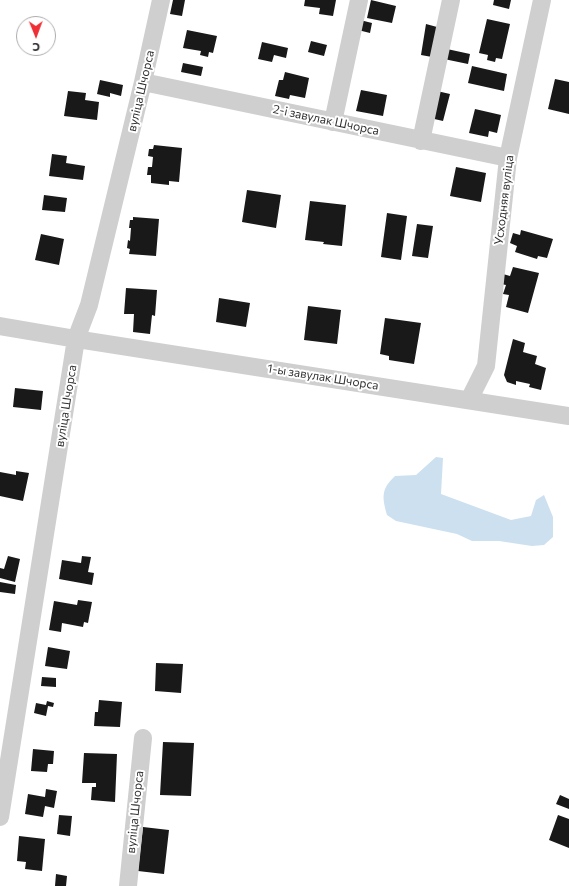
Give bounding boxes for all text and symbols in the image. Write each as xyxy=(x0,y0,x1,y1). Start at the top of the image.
north arrow xyxy=(16,16,56,56)
text: С xyxy=(32,41,40,54)
street label: вуліца Шчорса xyxy=(125,49,157,133)
street label: 2-і завулак Шчорса xyxy=(271,102,381,138)
street label: Усходняя вуліца xyxy=(491,154,517,246)
street label: 1-ы завулак Шчорса xyxy=(266,361,380,393)
street label: вуліца Шчорса xyxy=(52,364,80,448)
street label: вуліца Шчорса xyxy=(124,770,146,854)

